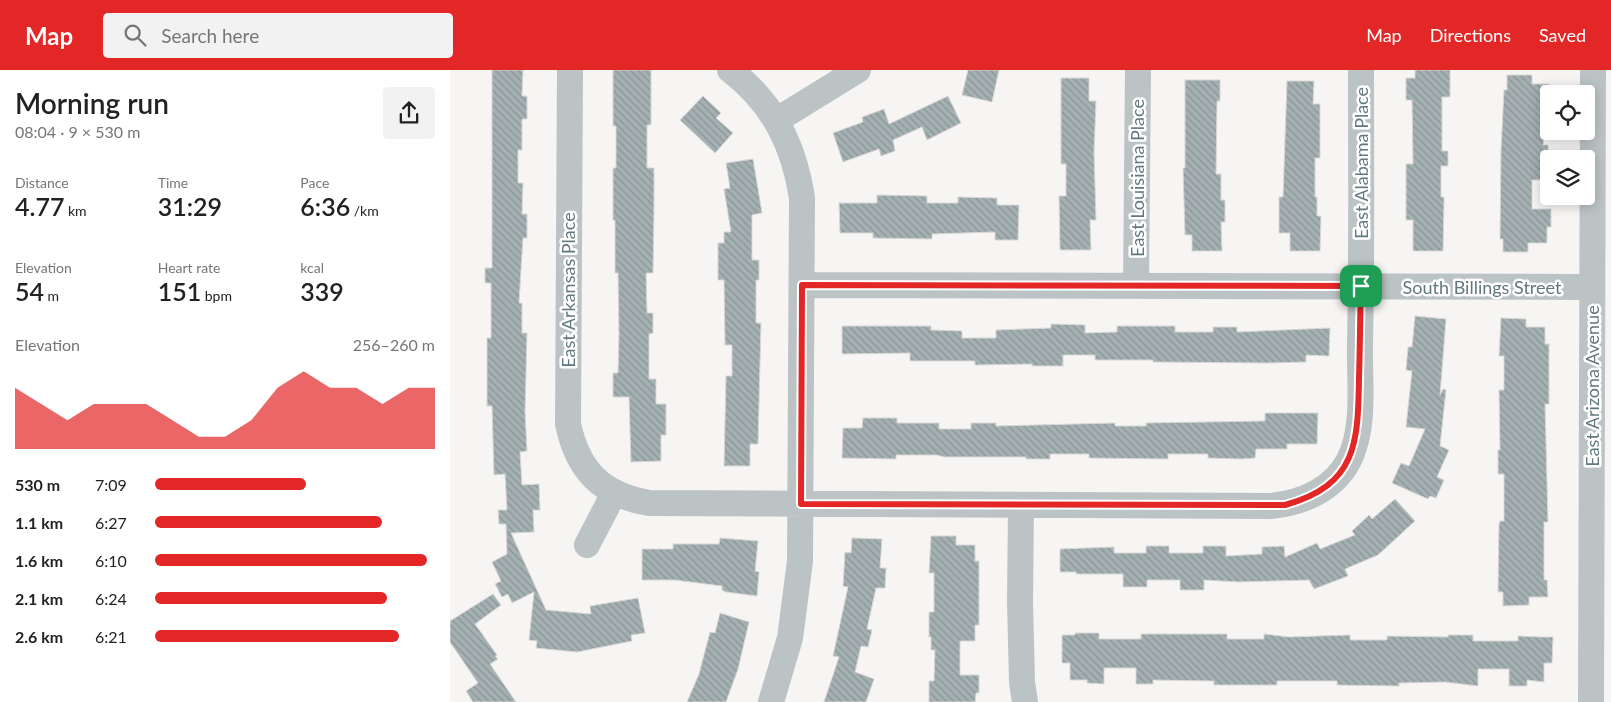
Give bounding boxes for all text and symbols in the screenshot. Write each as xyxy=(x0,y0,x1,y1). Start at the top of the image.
search box xyxy=(103,13,453,58)
text: Map xyxy=(25,21,73,50)
icon: search xyxy=(121,21,149,49)
text: Search here xyxy=(161,24,259,47)
text: Map xyxy=(1366,24,1402,46)
text: Directions xyxy=(1430,24,1511,46)
text: Saved xyxy=(1539,24,1586,46)
map controls xyxy=(1540,85,1595,205)
button: locate xyxy=(1540,85,1595,140)
text: Morning run xyxy=(15,86,169,120)
button: share xyxy=(383,87,435,139)
street label: East Alabama Place xyxy=(1350,87,1372,239)
street label: East Louisiana Place xyxy=(1126,99,1148,257)
text: 08:04 · 9 × 530 m xyxy=(15,122,140,141)
button: layers xyxy=(1540,150,1595,205)
text: Distance xyxy=(15,174,69,191)
text: Time xyxy=(158,174,188,191)
text: Pace xyxy=(300,174,329,191)
text: 4.77 xyxy=(15,191,64,221)
text: 31:29 xyxy=(158,191,222,221)
text: 6:36 xyxy=(300,191,350,221)
text: km xyxy=(64,202,87,219)
text: /km xyxy=(350,202,379,219)
street label: East Arkansas Place xyxy=(557,212,579,368)
text: Elevation xyxy=(15,259,72,276)
text: Heart rate xyxy=(158,259,220,276)
text: kcal xyxy=(300,259,324,276)
pin xyxy=(1340,265,1382,307)
icon: arrive xyxy=(1347,272,1375,300)
text: 54 xyxy=(15,276,44,306)
text: 151 xyxy=(158,276,201,306)
text: 339 xyxy=(300,276,344,306)
street label: South Billings Street xyxy=(1403,276,1562,298)
text: m xyxy=(44,287,59,304)
text: bpm xyxy=(201,287,232,304)
street label: East Arizona Avenue xyxy=(1581,305,1603,467)
text: Elevation xyxy=(15,335,80,354)
text: 256–260 m xyxy=(353,335,435,354)
text: 530 m xyxy=(15,475,60,494)
text: 7:09 xyxy=(95,475,127,494)
text: 1.1 km xyxy=(15,513,63,532)
text: 6:27 xyxy=(95,513,127,532)
text: 1.6 km xyxy=(15,551,63,570)
text: 6:10 xyxy=(95,551,127,570)
text: 2.1 km xyxy=(15,589,63,608)
text: 6:24 xyxy=(95,589,127,608)
text: 2.6 km xyxy=(15,627,63,646)
text: 6:21 xyxy=(95,627,127,646)

